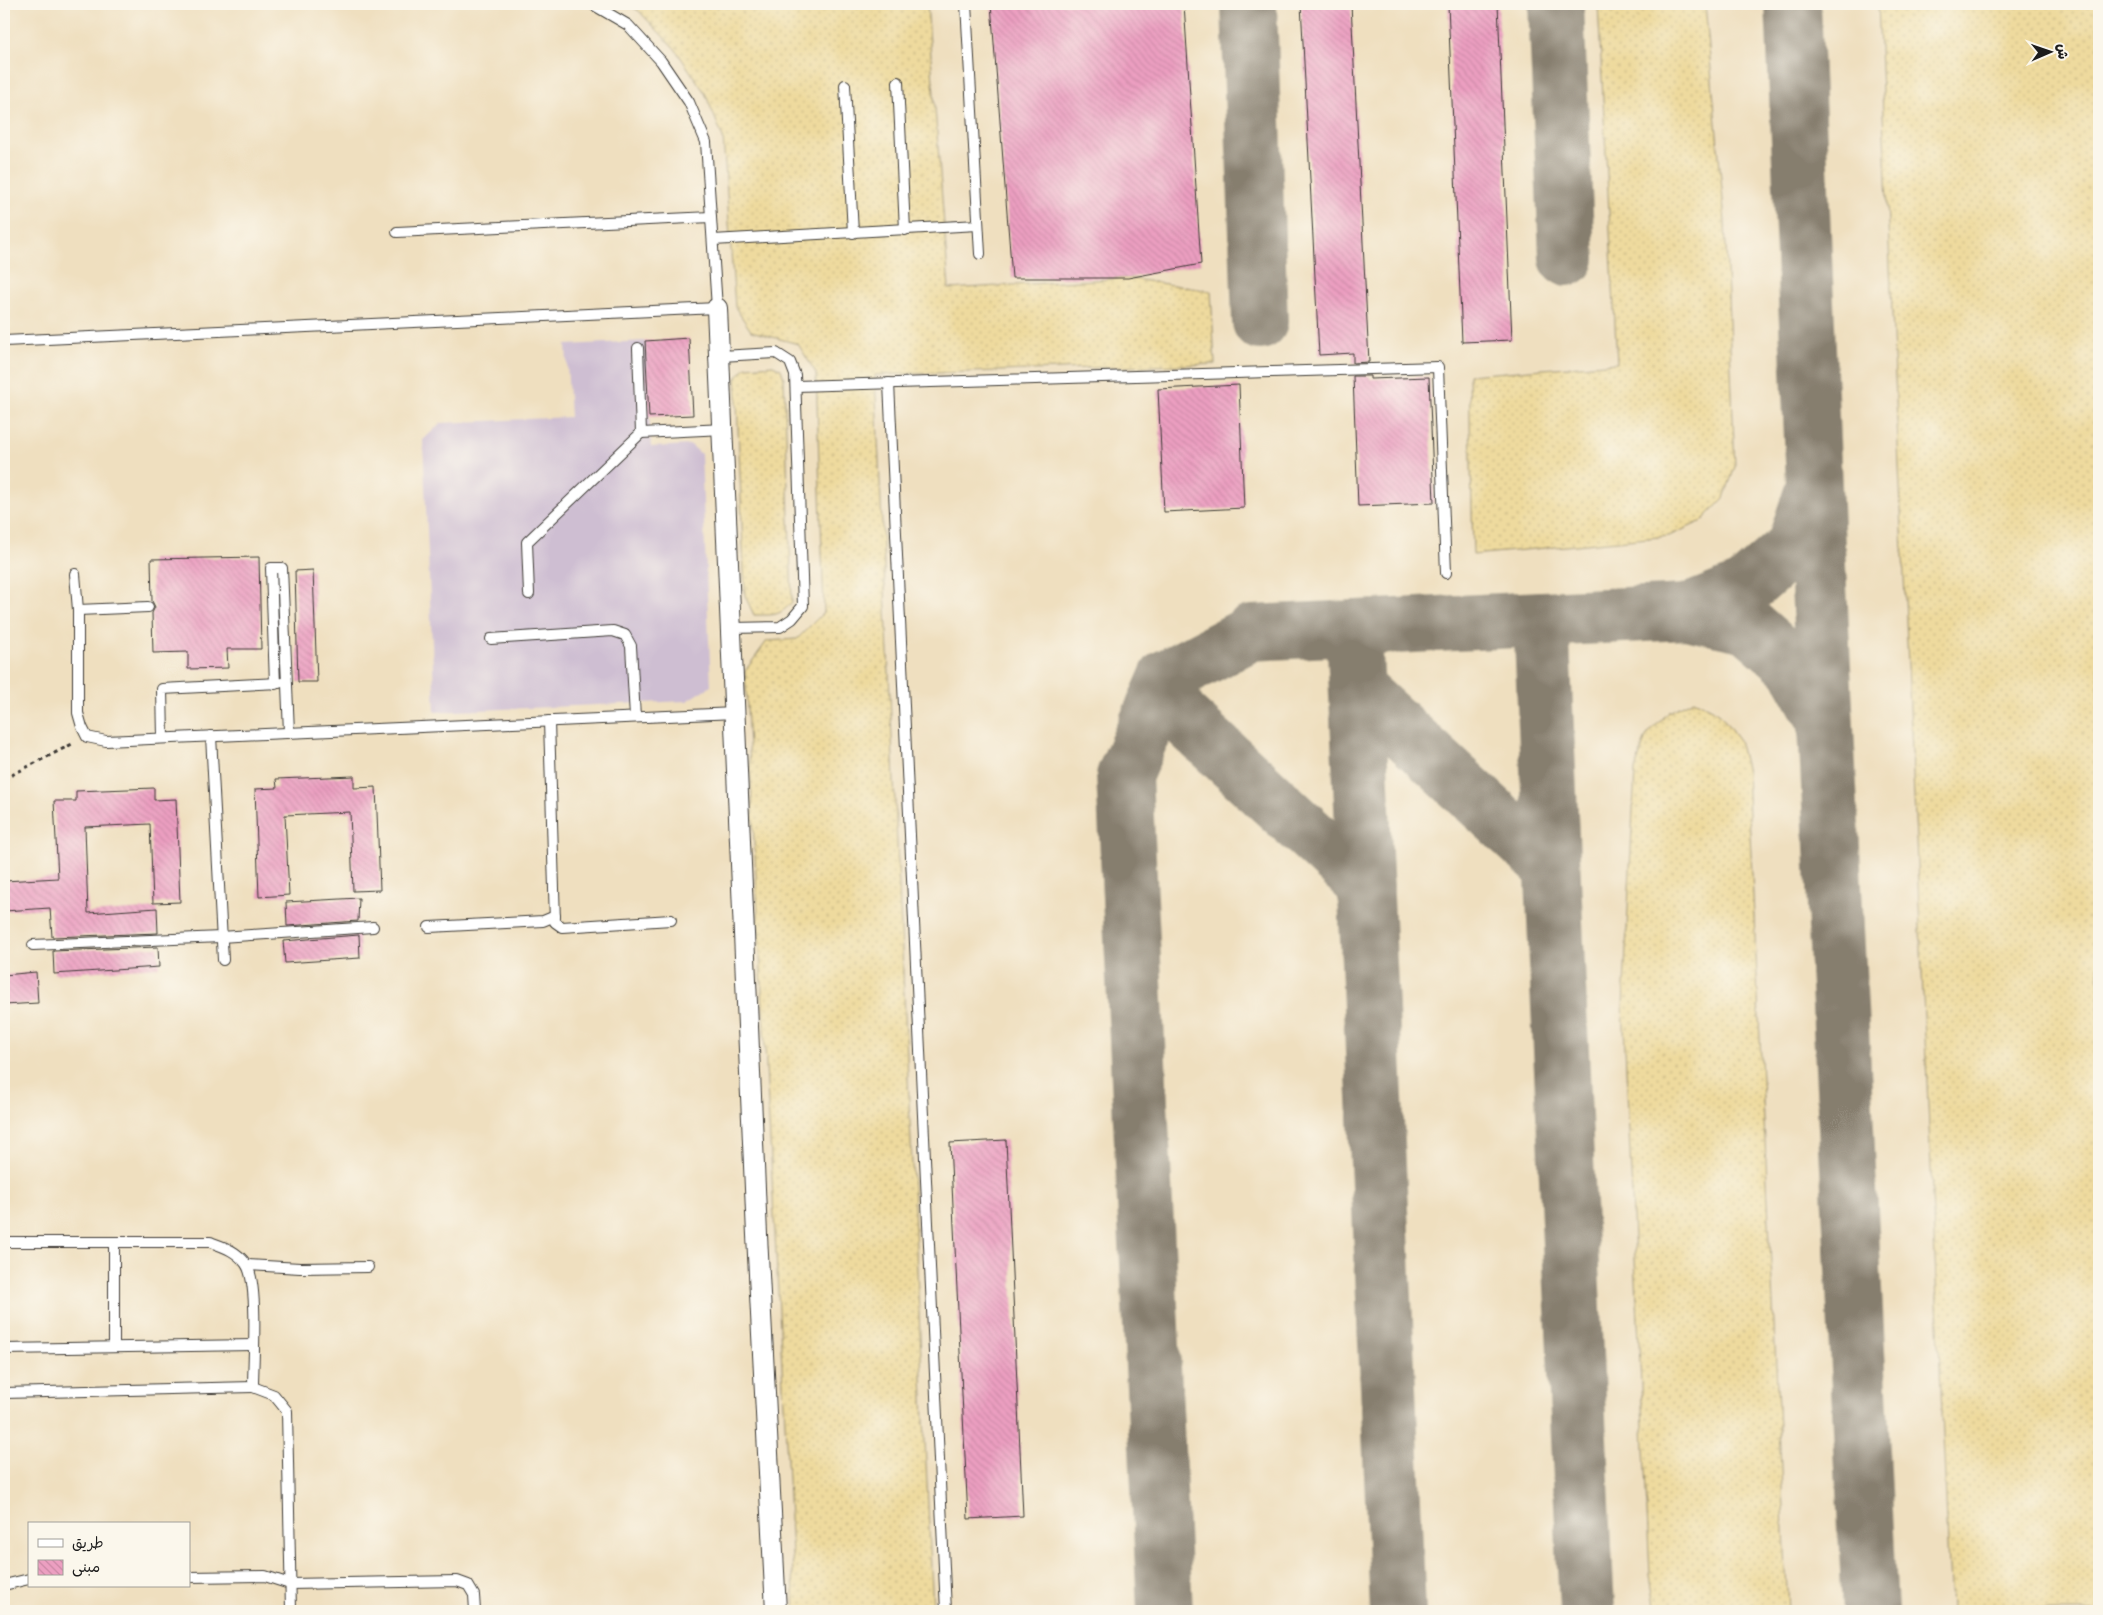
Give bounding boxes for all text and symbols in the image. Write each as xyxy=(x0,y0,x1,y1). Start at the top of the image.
north arrow xyxy=(2026,28,2076,78)
text: ش xyxy=(2052,44,2069,60)
legend xyxy=(28,1522,190,1588)
text: طريق xyxy=(72,1536,104,1554)
text: مبنى xyxy=(72,1560,100,1578)

